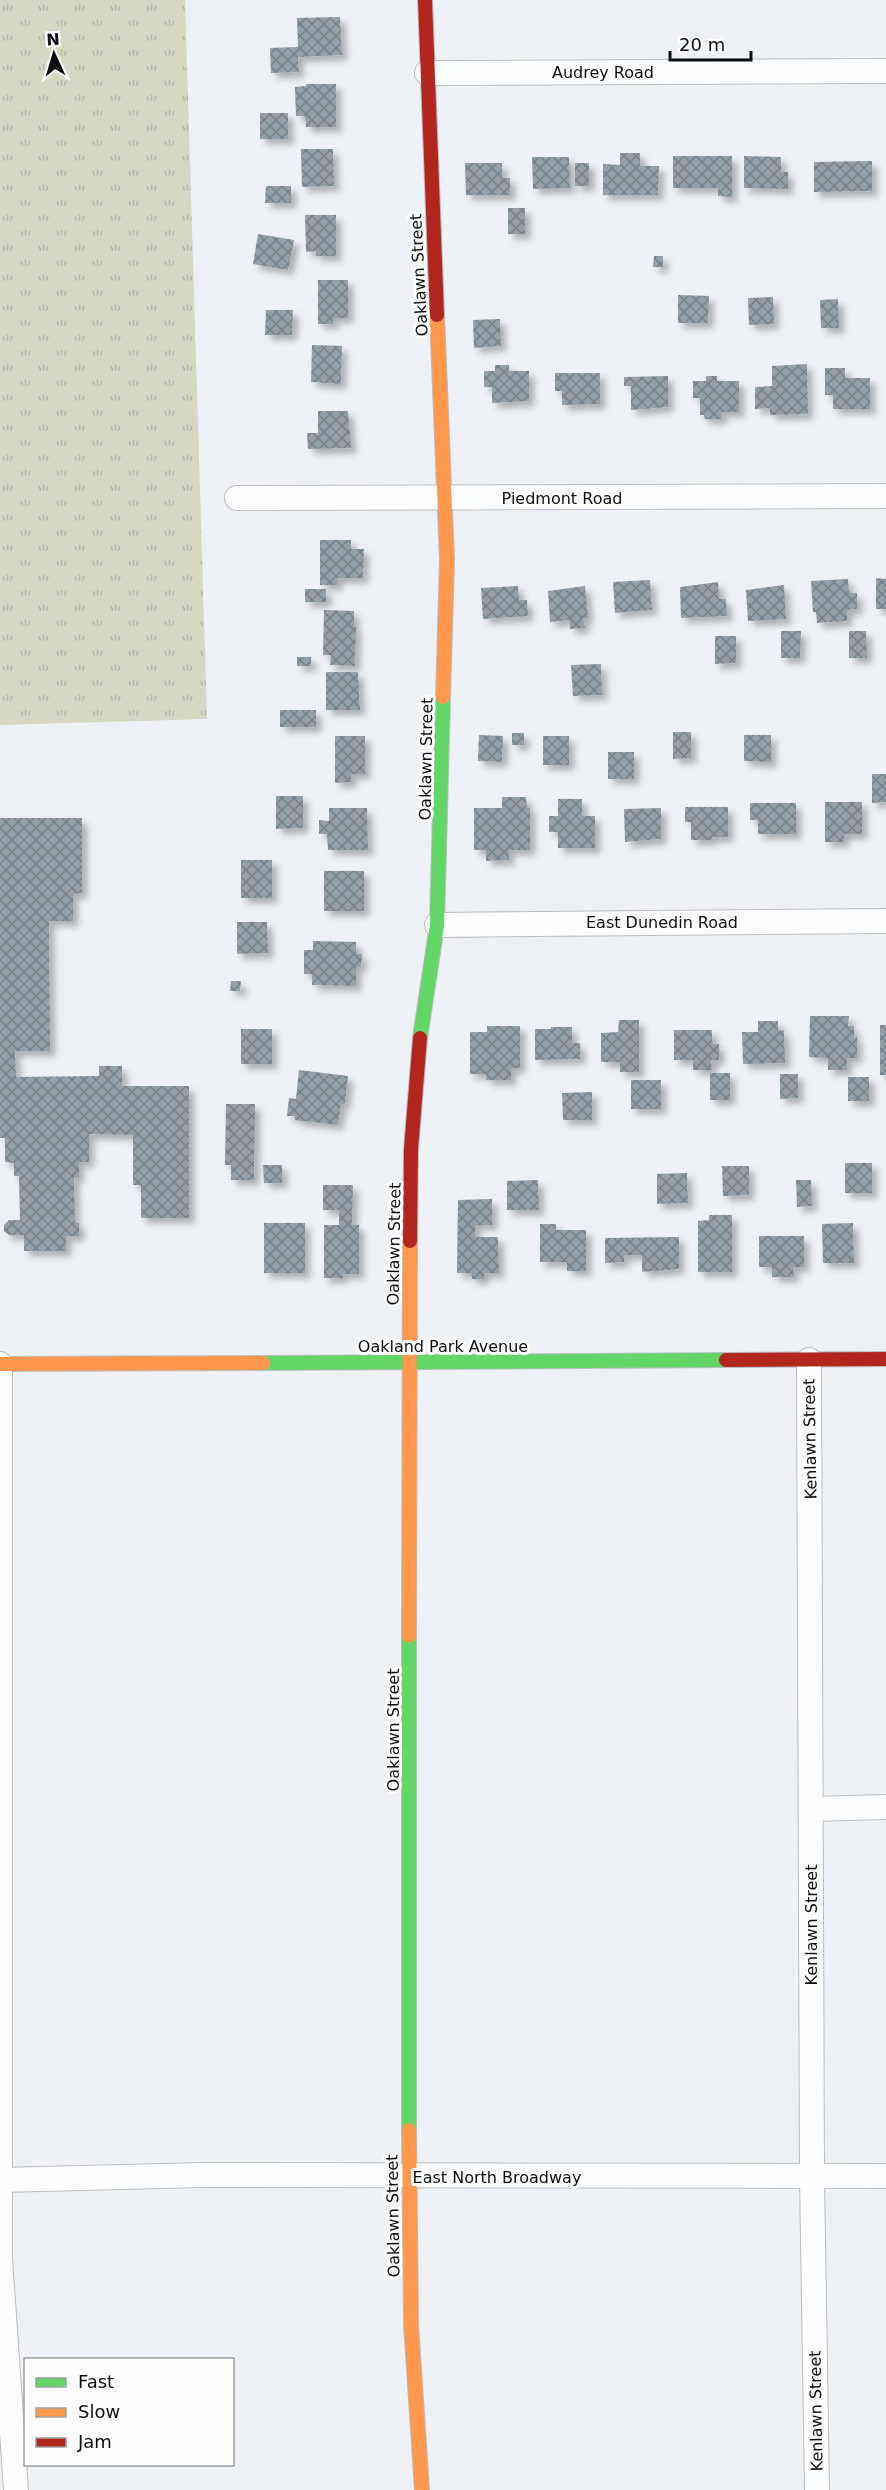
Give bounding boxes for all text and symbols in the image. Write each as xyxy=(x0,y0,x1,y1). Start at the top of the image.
north arrow xyxy=(24,24,84,84)
scale bar xyxy=(670,24,751,62)
text: N xyxy=(46,30,60,49)
text: 20 m xyxy=(679,34,725,55)
street label: Audrey Road xyxy=(552,63,654,82)
street label: Oaklawn Street xyxy=(406,213,432,337)
street label: Piedmont Road xyxy=(502,489,622,508)
street label: Oaklawn Street xyxy=(415,697,437,821)
street label: East Dunedin Road xyxy=(586,913,738,932)
street label: Oaklawn Street xyxy=(383,1182,405,1306)
street label: Oakland Park Avenue xyxy=(358,1337,528,1356)
street label: Kenlawn Street xyxy=(799,1378,821,1500)
street label: Oaklawn Street xyxy=(384,1669,403,1791)
street label: Kenlawn Street xyxy=(802,1865,821,1985)
street label: Oaklawn Street xyxy=(382,2154,404,2278)
street label: East North Broadway xyxy=(413,2168,581,2187)
street label: Kenlawn Street xyxy=(805,2350,827,2472)
legend xyxy=(24,2358,234,2466)
text: Fast xyxy=(78,2371,114,2392)
text: Slow xyxy=(78,2401,120,2422)
text: Jam xyxy=(77,2431,112,2452)

